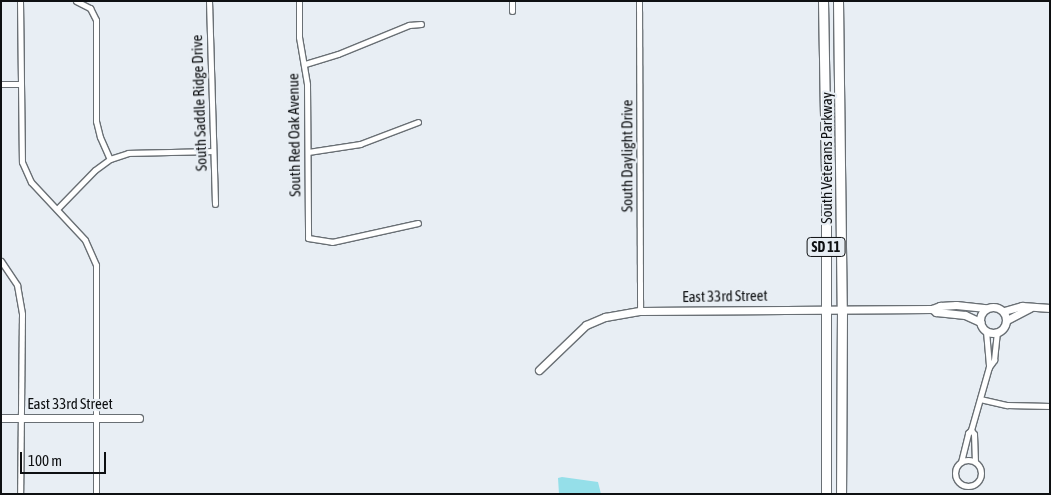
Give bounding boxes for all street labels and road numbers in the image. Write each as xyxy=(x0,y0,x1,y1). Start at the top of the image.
street label: South Saddle Ridge Drive xyxy=(188,34,210,172)
street label: South Red Oak Avenue xyxy=(284,73,304,197)
street label: South Veterans Parkway xyxy=(818,92,836,224)
street label: South Daylight Drive xyxy=(618,100,636,212)
road number: SD 11 xyxy=(806,236,846,258)
street label: East 33rd Street xyxy=(682,286,768,306)
street label: East 33rd Street xyxy=(27,395,113,413)

